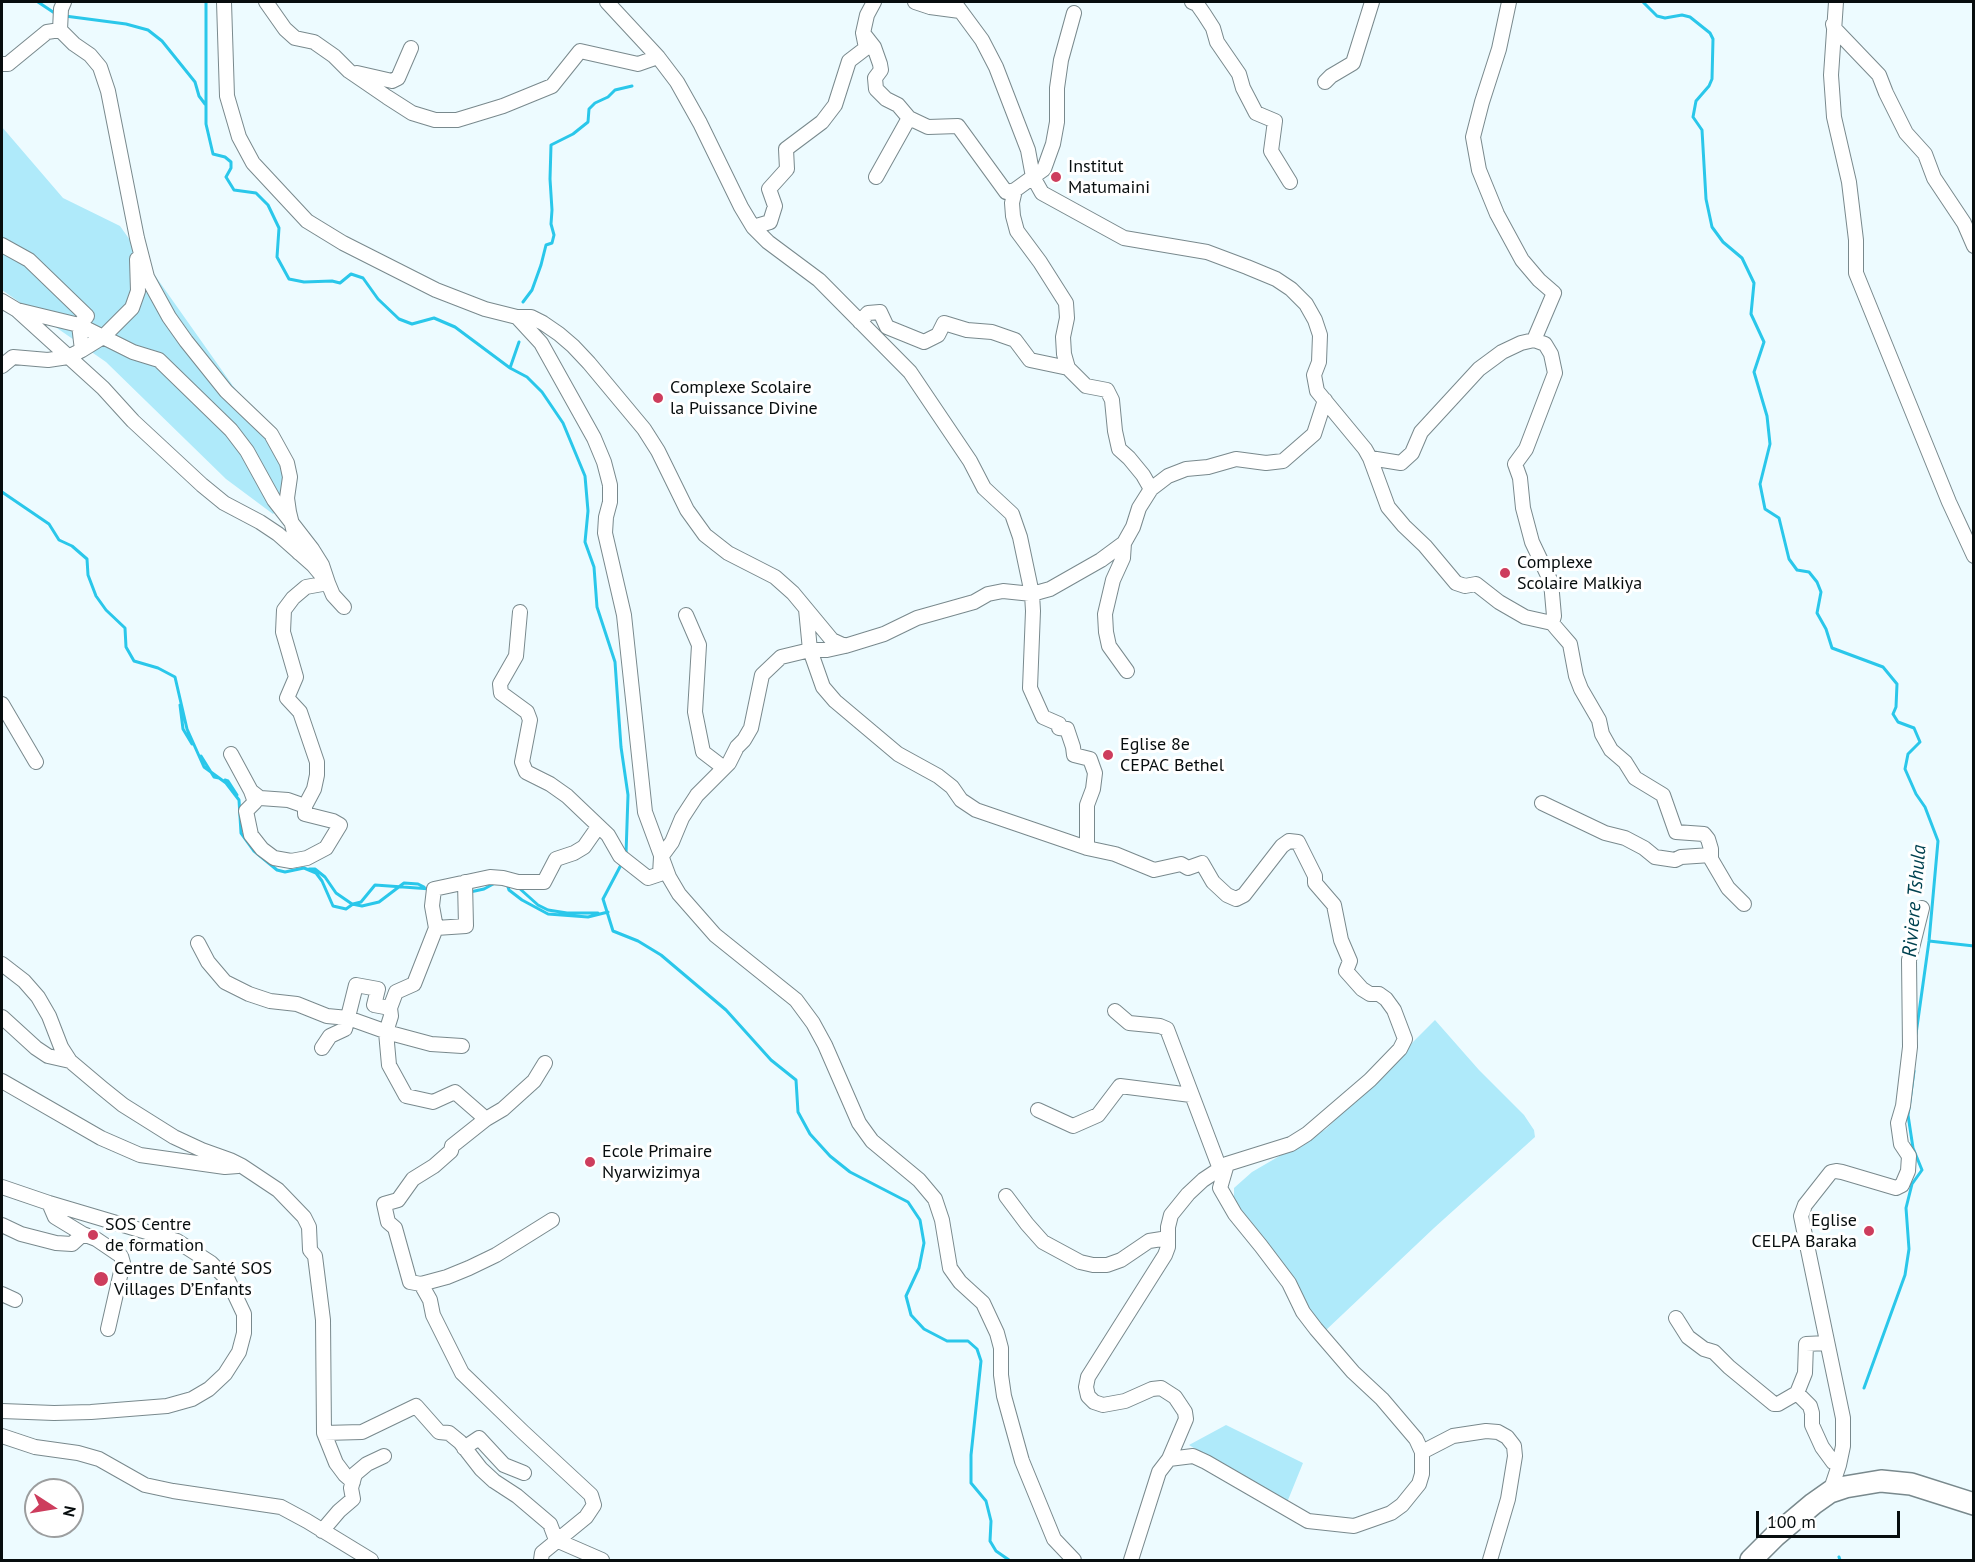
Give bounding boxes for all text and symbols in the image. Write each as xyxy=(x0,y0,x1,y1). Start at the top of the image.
place label: Institut Matumaini xyxy=(1068,156,1150,198)
marker: Institut Matumaini xyxy=(1049,170,1063,184)
place label: Complexe Scolaire la Puissance Divine xyxy=(670,377,818,420)
marker: Complexe Scolaire la Puissance Divine xyxy=(651,391,665,405)
place label: Complexe Scolaire Malkiya xyxy=(1517,552,1642,594)
marker: Complexe Scolaire Malkiya xyxy=(1498,566,1512,580)
place label: Eglise 8e CEPAC Bethel xyxy=(1120,734,1224,777)
marker: Eglise 8e CEPAC Bethel xyxy=(1101,748,1115,762)
water label: Riviere Tshula xyxy=(1898,844,1932,958)
place label: Ecole Primaire Nyarwizimya xyxy=(602,1141,712,1184)
marker: Ecole Primaire Nyarwizimya xyxy=(583,1155,597,1169)
place label: Eglise CELPA Baraka xyxy=(1751,1210,1857,1252)
place label: SOS Centre de formation xyxy=(105,1214,204,1256)
marker: Eglise CELPA Baraka xyxy=(1862,1224,1876,1238)
marker: SOS Centre de formation xyxy=(86,1228,100,1242)
place label: Centre de Santé SOS Villages D’Enfants xyxy=(114,1258,272,1300)
marker: Centre de Santé SOS Villages D’Enfants xyxy=(92,1270,110,1288)
north arrow xyxy=(24,1478,84,1538)
scale bar xyxy=(1759,1499,1903,1537)
text: N xyxy=(59,1504,81,1519)
text: 100 m xyxy=(1767,1510,1816,1533)

